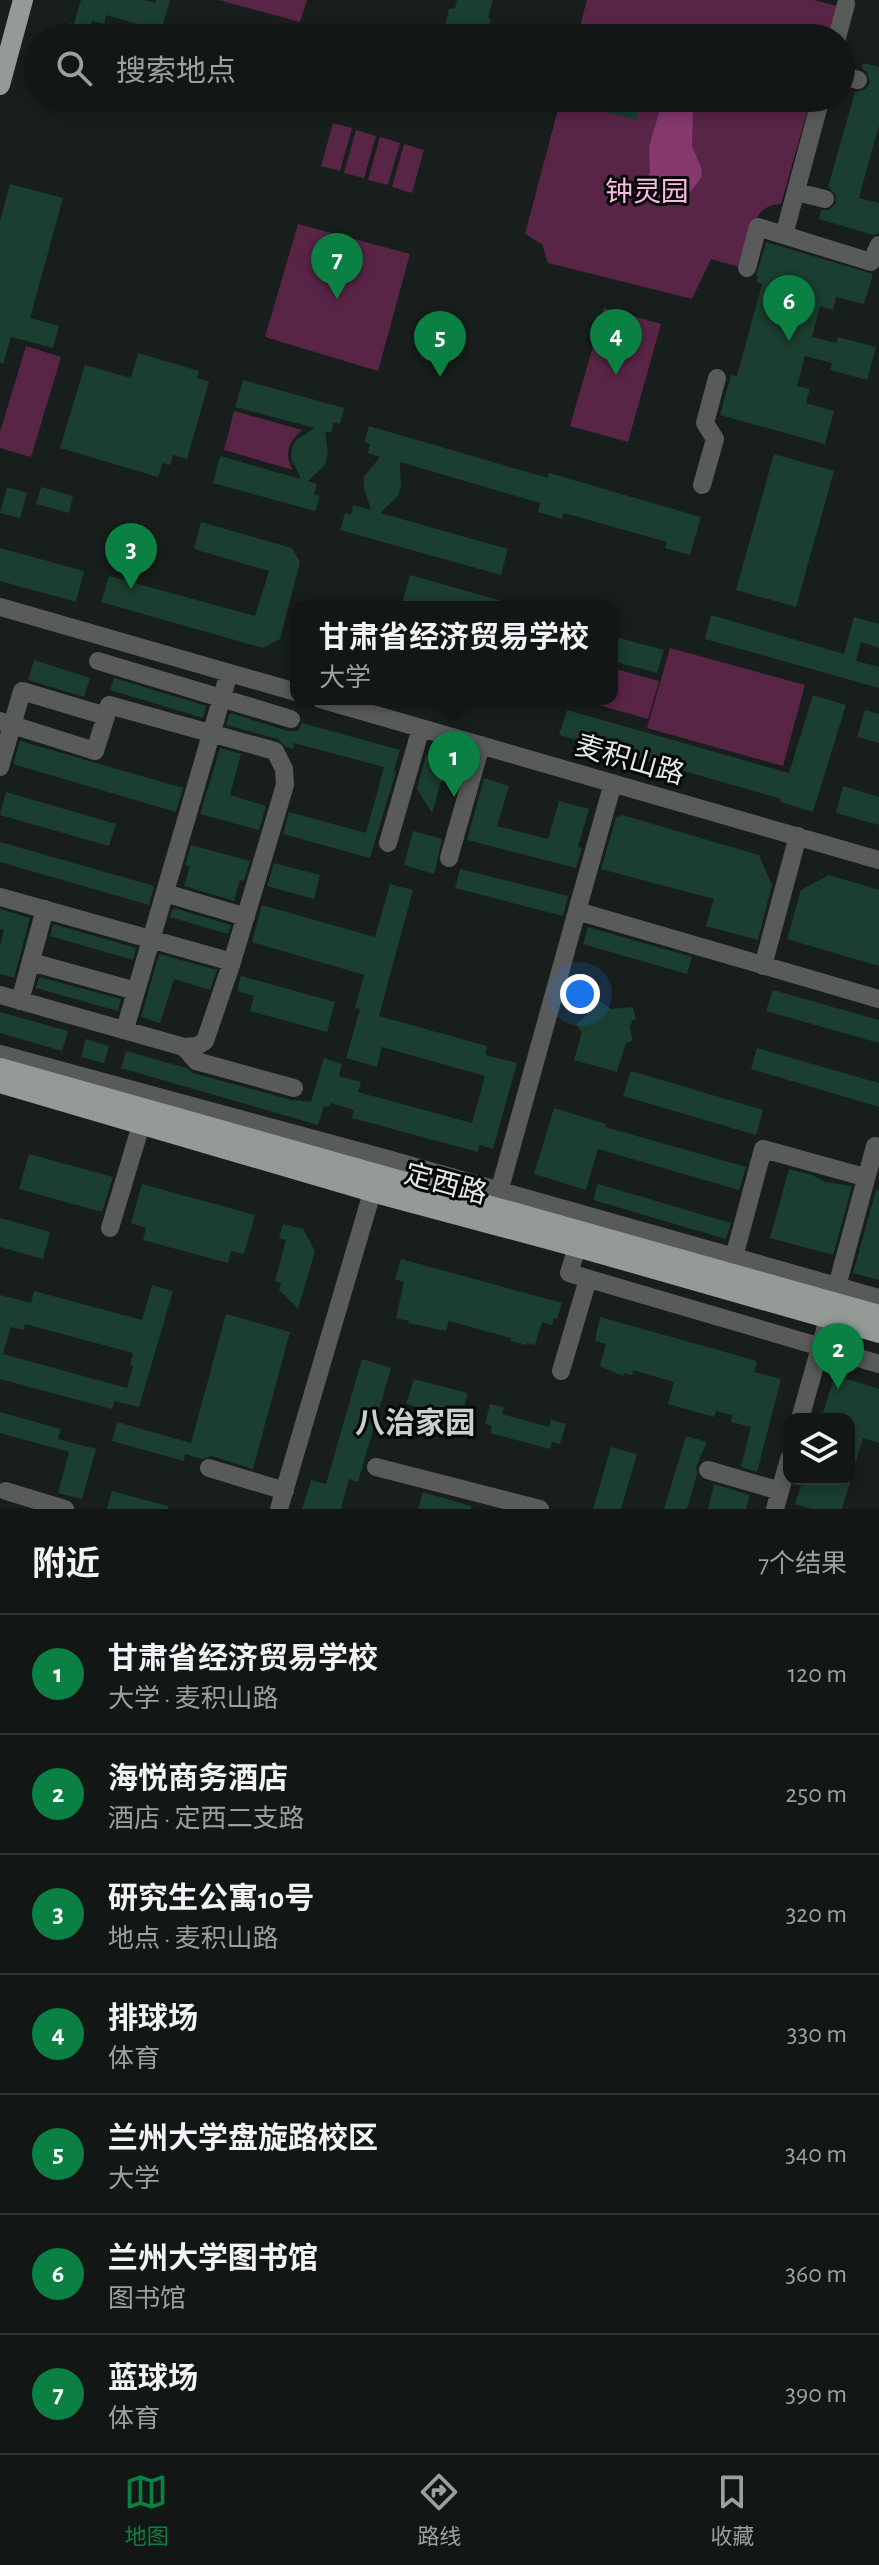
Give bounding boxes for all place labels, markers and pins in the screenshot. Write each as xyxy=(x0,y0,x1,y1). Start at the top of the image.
pin: 7 xyxy=(311,233,363,299)
pin: 6 xyxy=(763,275,815,341)
pin: 4 xyxy=(590,309,642,375)
pin: 5 xyxy=(414,311,466,377)
pin: 3 xyxy=(105,523,157,589)
pin: 1 xyxy=(428,731,480,797)
pin: 2 xyxy=(812,1323,864,1389)

